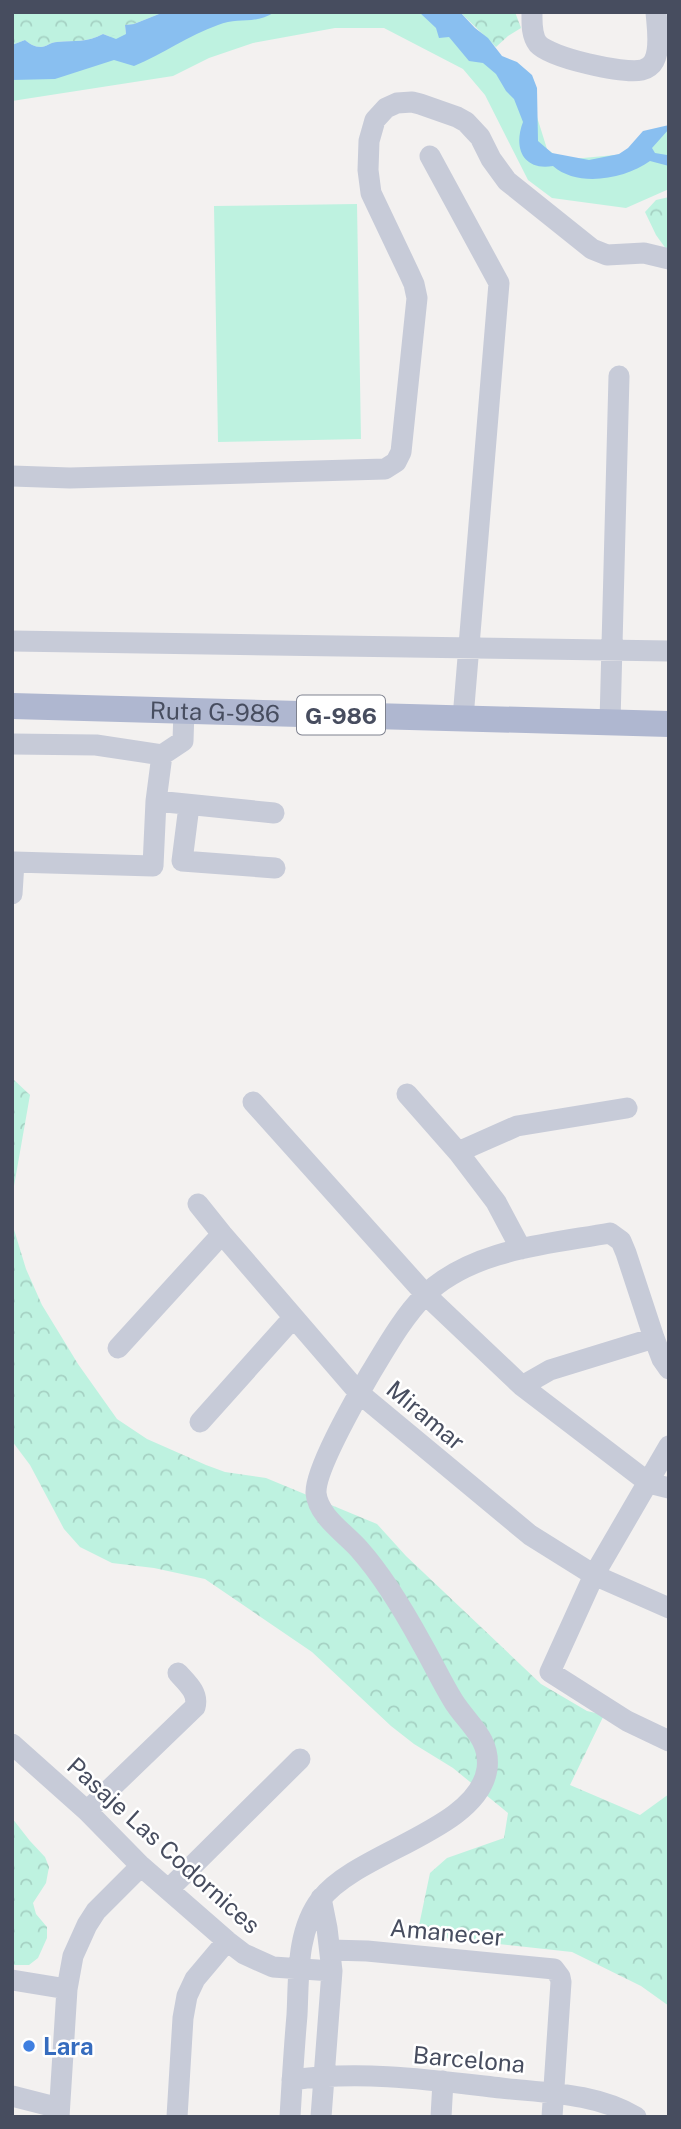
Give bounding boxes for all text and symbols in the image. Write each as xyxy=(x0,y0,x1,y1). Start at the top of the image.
road number: G-986 xyxy=(297,695,385,734)
street label: Ruta G-986 xyxy=(149,696,280,727)
street label: Miramar xyxy=(381,1374,471,1456)
street label: Pasaje Las Codornices xyxy=(62,1751,266,1939)
street label: Amanecer xyxy=(389,1913,505,1951)
place label: Lara xyxy=(43,2032,93,2060)
marker: Lara xyxy=(21,2038,37,2054)
street label: Barcelona xyxy=(412,2040,526,2078)

